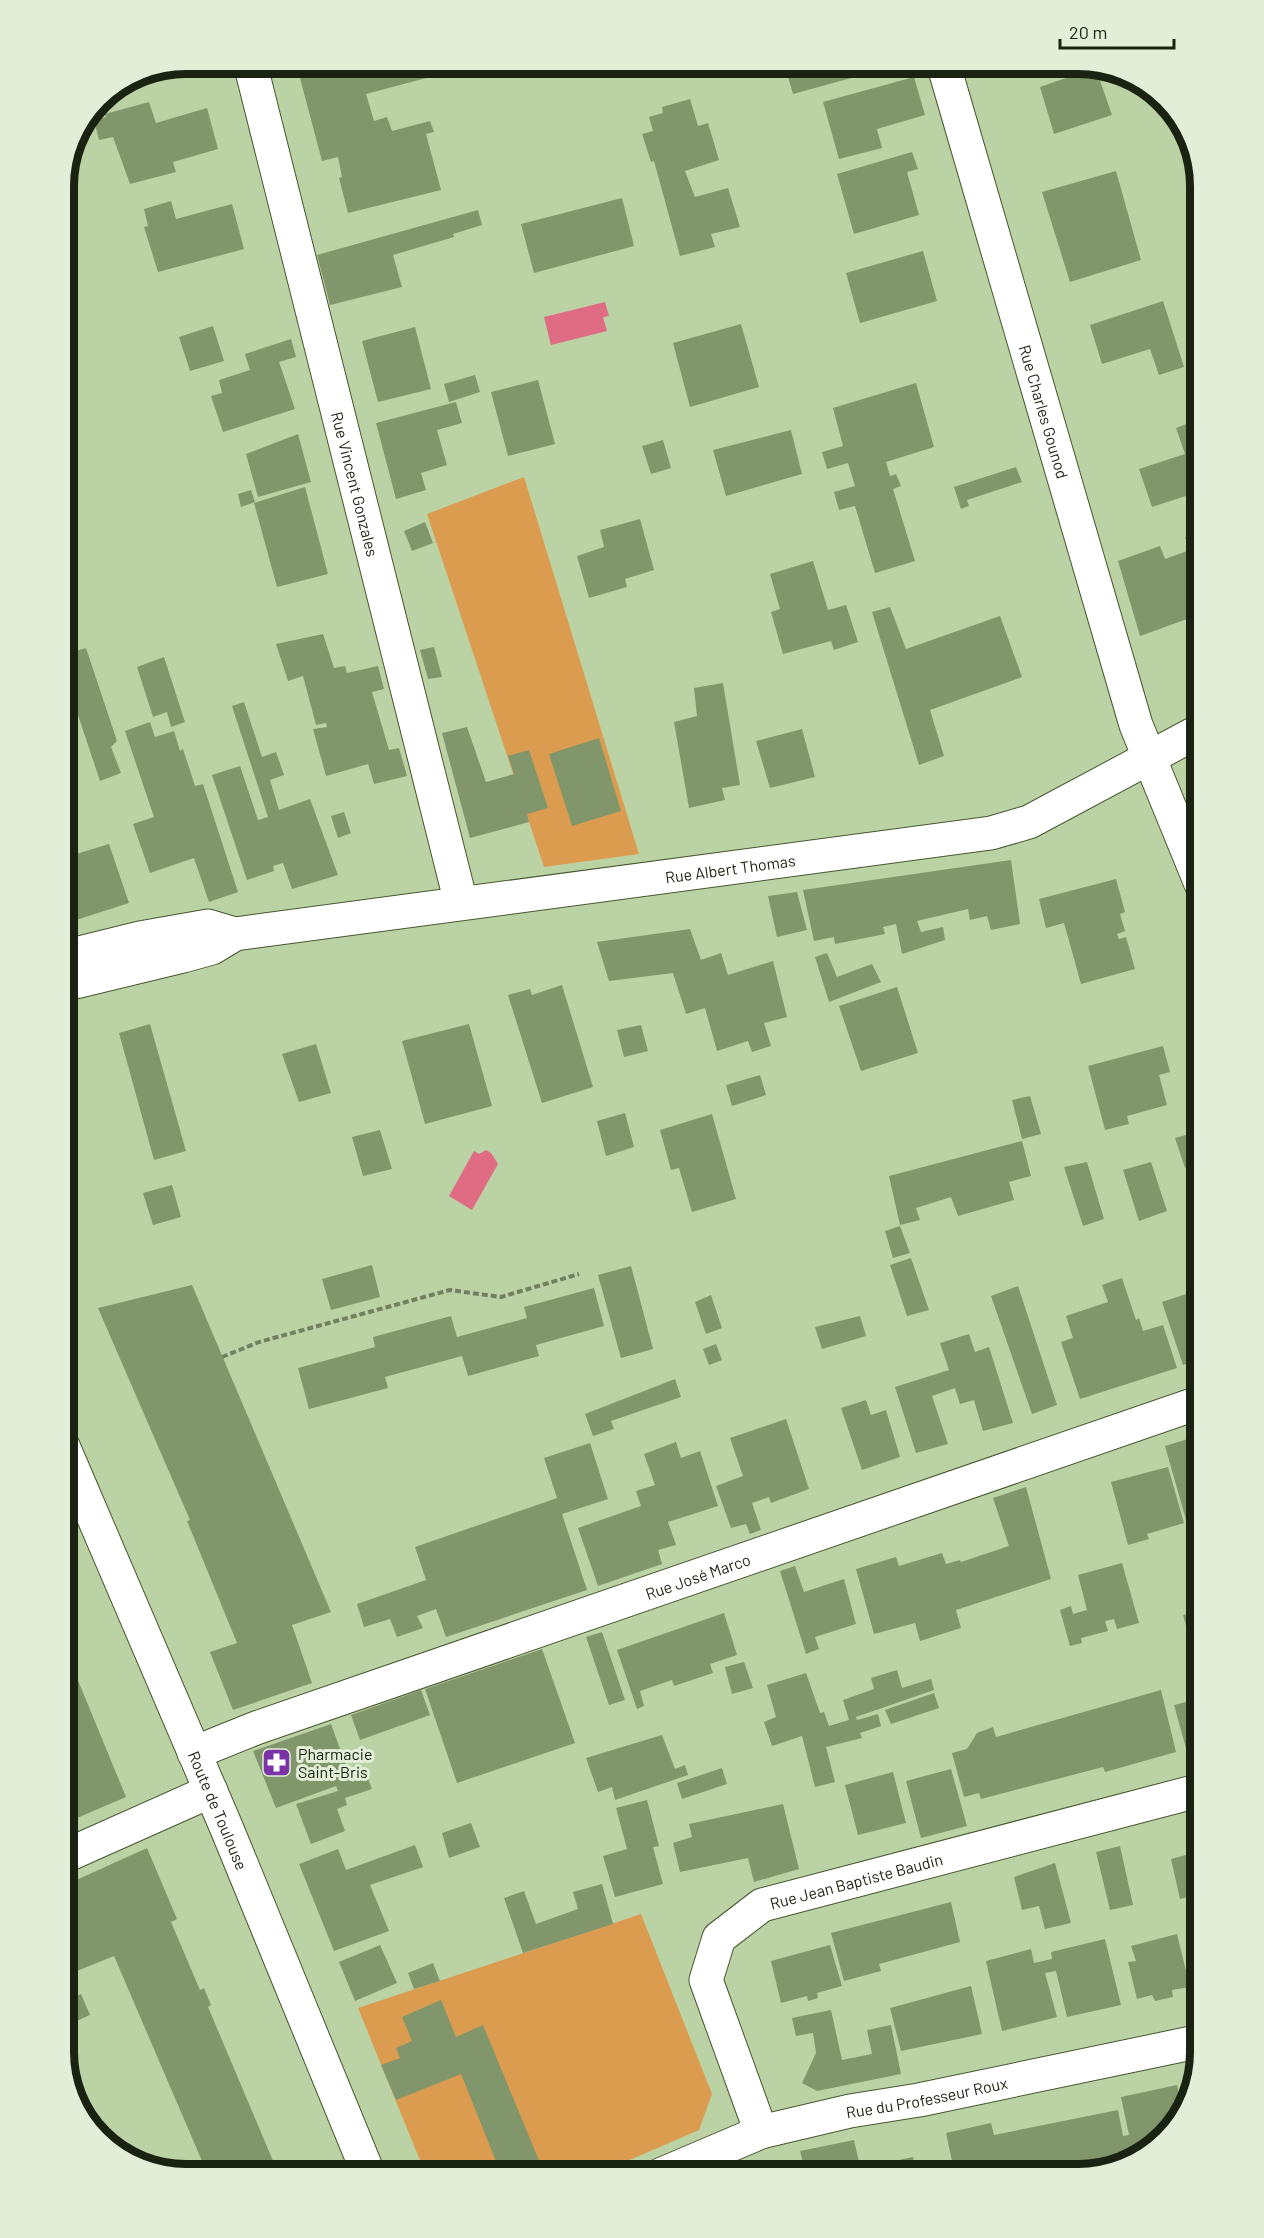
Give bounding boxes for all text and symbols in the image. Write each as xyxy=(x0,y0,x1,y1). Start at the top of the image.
scale bar xyxy=(1060,12,1174,50)
text: 20 m xyxy=(1069,21,1107,43)
street label: Rue Charles Gounod xyxy=(1016,342,1073,481)
street label: Rue Vincent Gonzales xyxy=(328,409,383,558)
street label: Rue Albert Thomas xyxy=(664,850,796,886)
street label: Rue José Marco xyxy=(643,1549,753,1603)
place label: Pharmacie Saint-Bris xyxy=(298,1744,372,1781)
pharmacy icon: Pharmacie Saint-Bris xyxy=(261,1746,293,1778)
street label: Route de Toulouse xyxy=(185,1748,252,1872)
street label: Rue Jean Baptiste Baudin xyxy=(768,1849,944,1912)
street label: Rue du Professeur Roux xyxy=(844,2072,1009,2121)

